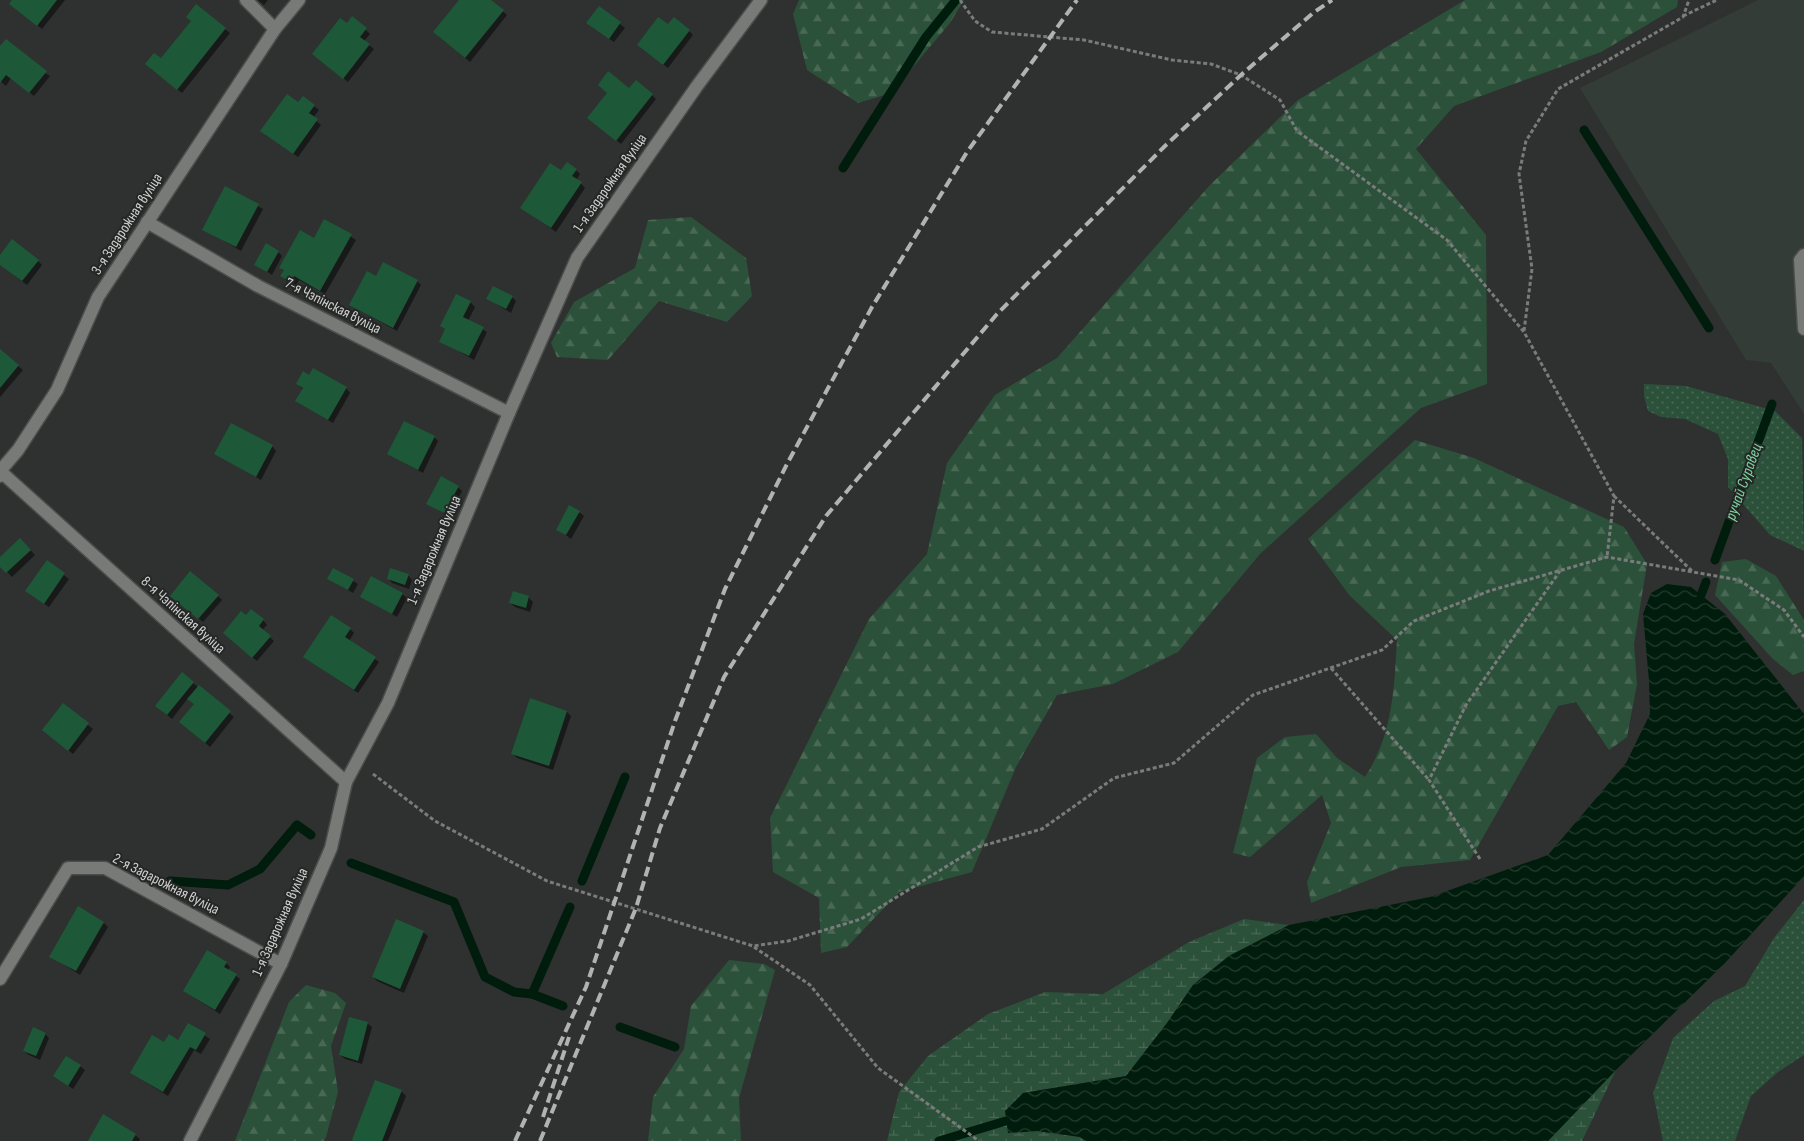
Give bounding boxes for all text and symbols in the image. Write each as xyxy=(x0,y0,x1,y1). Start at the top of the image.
street label: 1-я Задарожная вуліца xyxy=(569,130,651,236)
street label: 3-я Задарожная вуліца xyxy=(87,169,167,278)
street label: 7-я Чэпінская вуліца xyxy=(282,274,385,339)
water label: ручай Суравец xyxy=(1721,441,1767,524)
street label: 1-я Задарожная вуліца xyxy=(403,493,466,607)
street label: 8-я Чэпінская вуліца xyxy=(137,572,229,658)
street label: 2-я Задарожная вуліца xyxy=(109,849,223,919)
street label: 1-я Задарожная вуліца xyxy=(248,865,312,979)

